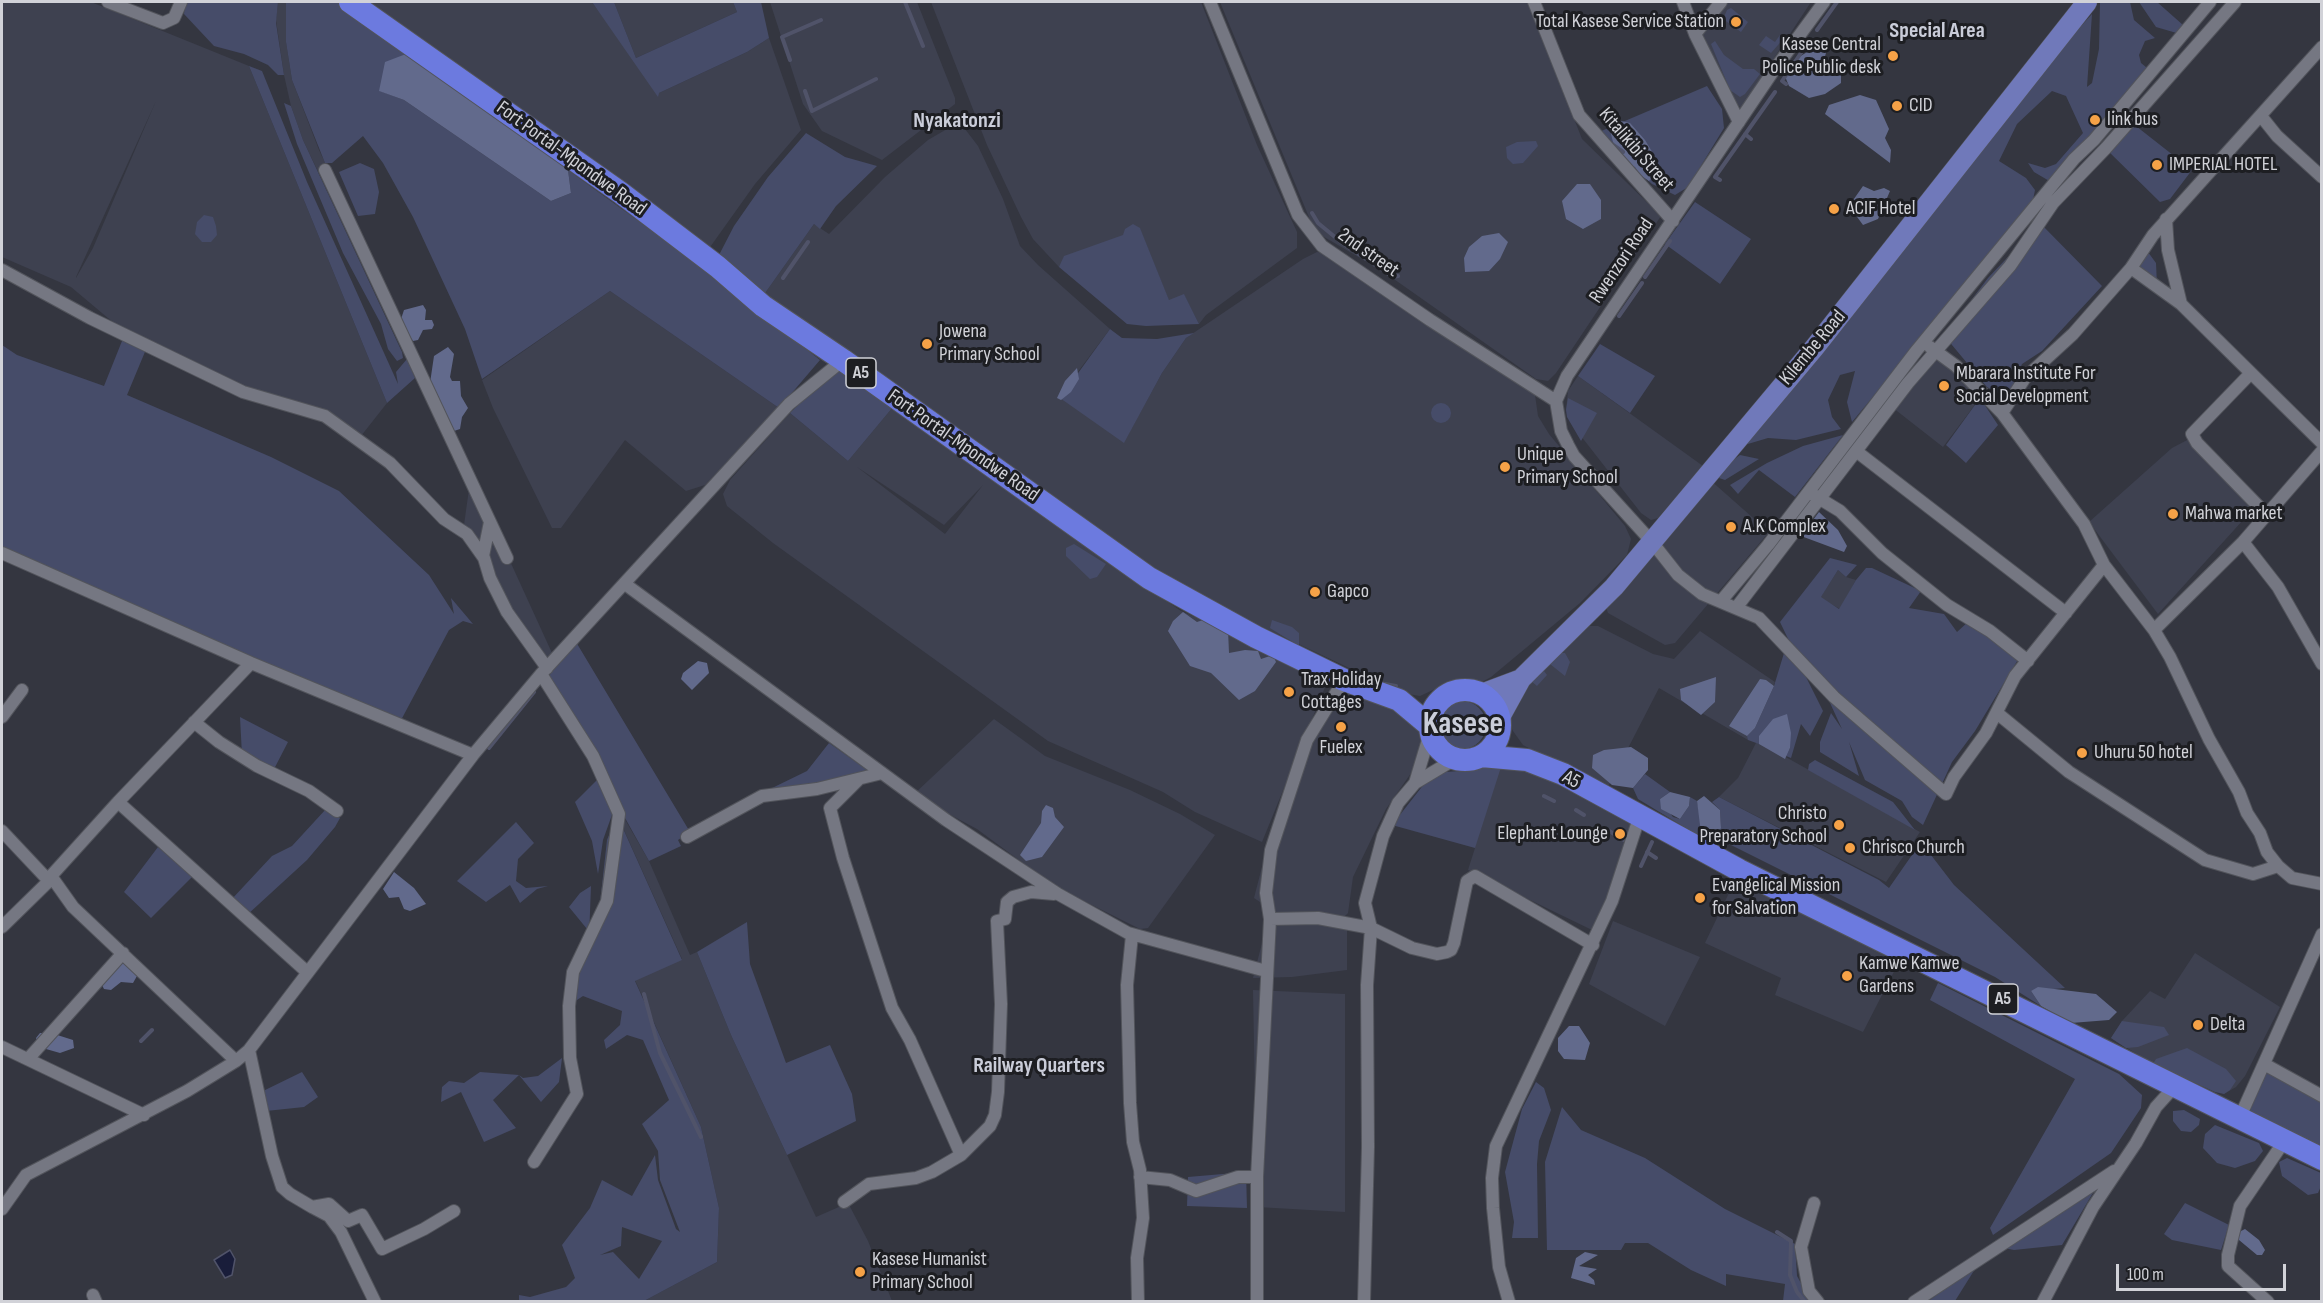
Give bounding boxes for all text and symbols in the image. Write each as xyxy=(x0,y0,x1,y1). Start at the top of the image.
place label: Total Kasese Service Station xyxy=(1536,10,1724,34)
marker: Total Kasese Service Station xyxy=(1729,15,1743,29)
district label: Special Area xyxy=(1889,18,1985,44)
place label: Kasese Central Police Public desk xyxy=(1762,33,1881,80)
marker: Kasese Central Police Public desk xyxy=(1886,49,1900,63)
place label: CID xyxy=(1909,94,1933,118)
street label: Fort Portal-Mpondwe Road xyxy=(491,97,651,221)
marker: CID xyxy=(1890,99,1904,113)
street label: Kitalikibi Street xyxy=(1593,103,1679,197)
district label: Nyakatonzi xyxy=(913,108,1001,134)
place label: link bus xyxy=(2107,108,2158,132)
marker: link bus xyxy=(2088,113,2102,127)
place label: IMPERIAL HOTEL xyxy=(2169,153,2277,177)
marker: IMPERIAL HOTEL xyxy=(2150,158,2164,172)
place label: ACIF Hotel xyxy=(1846,197,1915,221)
marker: ACIF Hotel xyxy=(1827,202,1841,216)
street label: Rwenzori Road xyxy=(1585,214,1659,308)
street label: 2nd street xyxy=(1333,223,1403,283)
street label: Kilembe Road xyxy=(1775,306,1851,390)
place label: Jowena Primary School xyxy=(939,320,1040,367)
marker: Jowena Primary School xyxy=(920,337,934,351)
road number: A5 xyxy=(846,358,876,388)
place label: Mbarara Institute For Social Development xyxy=(1956,362,2096,409)
marker: Mbarara Institute For Social Development xyxy=(1937,379,1951,393)
street label: Fort Portal-Mpondwe Road xyxy=(883,385,1043,507)
place label: Unique Primary School xyxy=(1517,443,1618,490)
marker: Unique Primary School xyxy=(1498,460,1512,474)
place label: Mahwa market xyxy=(2185,502,2283,526)
marker: Mahwa market xyxy=(2166,507,2180,521)
place label: A.K Complex xyxy=(1743,515,1826,539)
marker: A.K Complex xyxy=(1724,520,1738,534)
place label: Gapco xyxy=(1327,580,1369,604)
marker: Gapco xyxy=(1308,585,1322,599)
place label: Trax Holiday Cottages xyxy=(1301,668,1381,715)
marker: Trax Holiday Cottages xyxy=(1282,685,1296,699)
district label: Kasese xyxy=(1423,706,1503,744)
marker: Fuelex xyxy=(1334,720,1348,734)
place label: Fuelex xyxy=(1319,736,1363,760)
place label: Uhuru 50 hotel xyxy=(2094,741,2193,765)
marker: Uhuru 50 hotel xyxy=(2075,746,2089,760)
street label: A5 xyxy=(1558,766,1584,794)
place label: Christo Preparatory School xyxy=(1700,802,1827,849)
marker: Christo Preparatory School xyxy=(1832,818,1846,832)
place label: Elephant Lounge xyxy=(1497,822,1608,846)
marker: Elephant Lounge xyxy=(1613,827,1627,841)
place label: Chrisco Church xyxy=(1862,836,1965,860)
marker: Chrisco Church xyxy=(1843,841,1857,855)
place label: Evangelical Mission for Salvation xyxy=(1712,874,1840,921)
marker: Evangelical Mission for Salvation xyxy=(1693,891,1707,905)
place label: Kamwe Kamwe Gardens xyxy=(1859,952,1959,999)
marker: Kamwe Kamwe Gardens xyxy=(1840,969,1854,983)
road number: A5 xyxy=(1988,984,2018,1014)
place label: Delta xyxy=(2210,1013,2245,1037)
marker: Delta xyxy=(2191,1018,2205,1032)
district label: Railway Quarters xyxy=(973,1053,1105,1079)
place label: Kasese Humanist Primary School xyxy=(872,1248,987,1295)
scale bar xyxy=(2119,1252,2288,1290)
text: 100 m xyxy=(2127,1264,2164,1285)
marker: Kasese Humanist Primary School xyxy=(853,1265,867,1279)

